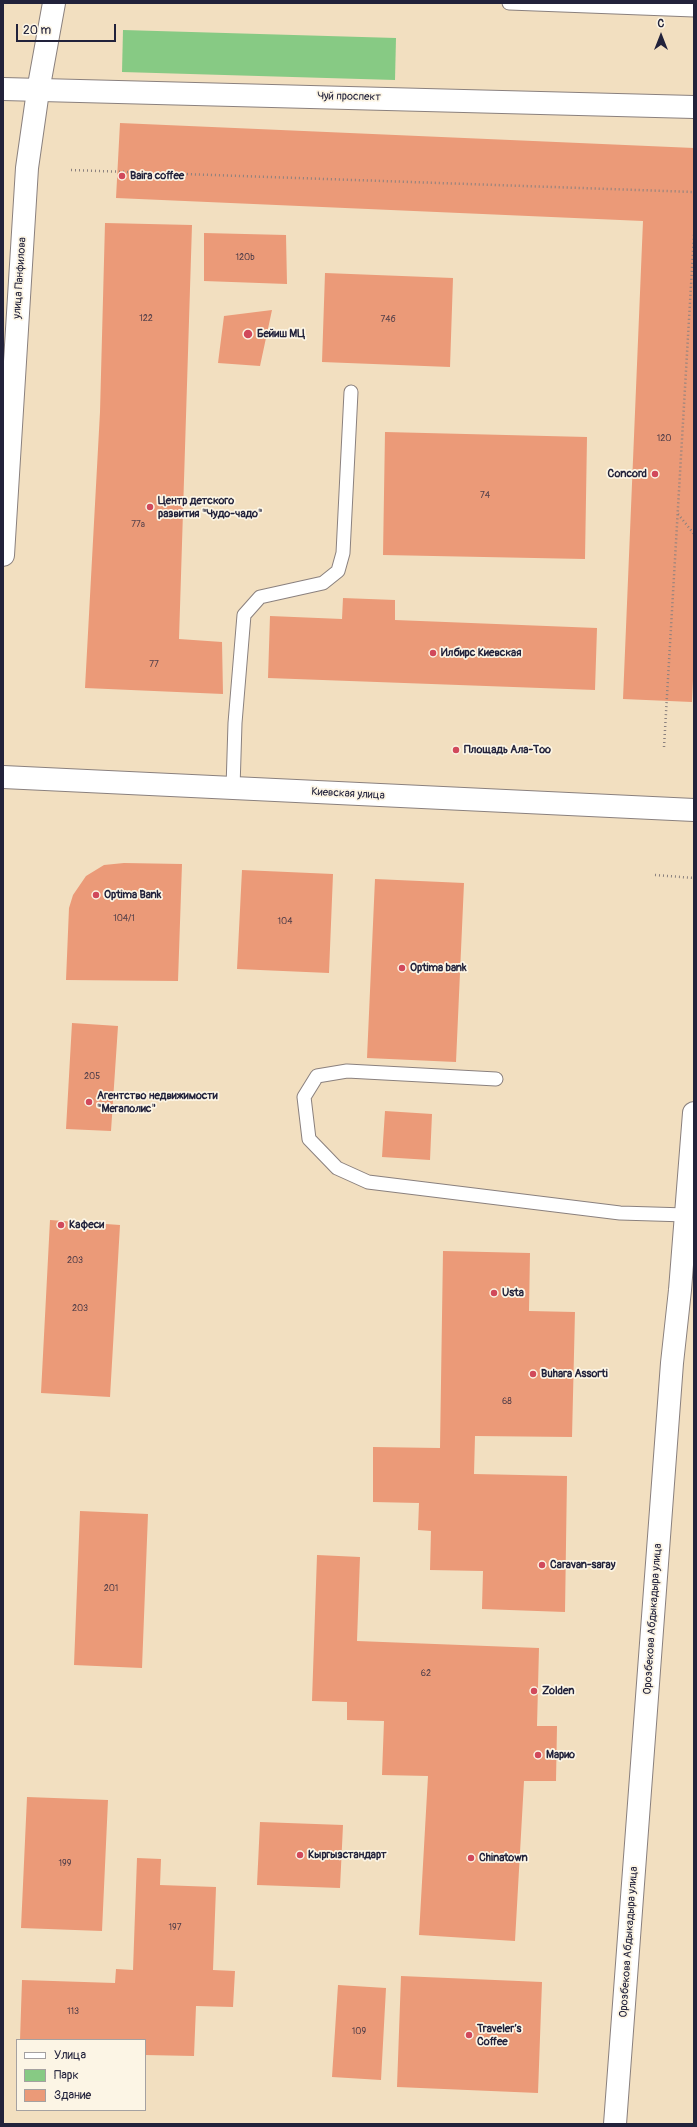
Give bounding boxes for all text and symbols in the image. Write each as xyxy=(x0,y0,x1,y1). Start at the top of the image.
scale bar xyxy=(18,16,118,42)
north arrow xyxy=(641,16,681,56)
text: С xyxy=(658,17,664,30)
text: 20 m xyxy=(23,23,51,38)
street label: Чуй проспект xyxy=(317,90,381,104)
place label: Baira coffee xyxy=(130,169,184,183)
marker: Baira coffee xyxy=(117,171,127,181)
street label: улица Панфилова xyxy=(11,237,29,319)
house number: 120b xyxy=(235,253,255,263)
house number: 122 xyxy=(139,314,153,324)
house number: 74б xyxy=(380,315,396,325)
place label: Бейиш МЦ xyxy=(257,327,305,341)
marker: Бейиш МЦ xyxy=(242,328,254,340)
house number: 120 xyxy=(657,434,671,444)
place label: Concord xyxy=(608,467,647,481)
marker: Concord xyxy=(650,469,660,479)
house number: 74 xyxy=(480,491,490,501)
place label: Центр детского развития "Чудо-чадо" xyxy=(158,494,262,520)
marker: Центр детского развития "Чудо-чадо" xyxy=(145,502,155,512)
house number: 77a xyxy=(131,520,145,530)
place label: Илбирс Киевская xyxy=(441,646,521,660)
marker: Илбирс Киевская xyxy=(428,648,438,658)
house number: 77 xyxy=(149,660,159,670)
place label: Площадь Ала-Тоо xyxy=(464,743,551,757)
marker: Площадь Ала-Тоо xyxy=(451,745,461,755)
street label: Киевская улица xyxy=(311,785,385,803)
place label: Optima Bank xyxy=(104,888,161,902)
marker: Optima Bank xyxy=(91,890,101,900)
house number: 104/1 xyxy=(113,914,135,924)
house number: 104 xyxy=(278,917,292,927)
place label: Optima bank xyxy=(410,961,467,975)
marker: Optima bank xyxy=(397,963,407,973)
house number: 205 xyxy=(84,1072,100,1082)
place label: Агентство недвижимости "Мегаполис" xyxy=(97,1089,218,1115)
marker: Агентство недвижимости "Мегаполис" xyxy=(84,1097,94,1107)
place label: Кафеси xyxy=(69,1218,104,1232)
marker: Кафеси xyxy=(56,1220,66,1230)
house number: 203 xyxy=(67,1256,83,1266)
place label: Usta xyxy=(502,1286,524,1300)
marker: Usta xyxy=(489,1288,499,1298)
house number: 203 xyxy=(72,1304,88,1314)
place label: Buhara Assorti xyxy=(541,1367,608,1381)
marker: Buhara Assorti xyxy=(528,1369,538,1379)
house number: 68 xyxy=(502,1397,512,1407)
street label: Орозбекова Абдыкадыра улица xyxy=(641,1543,665,1695)
place label: Caravan-saray xyxy=(550,1558,615,1572)
marker: Caravan-saray xyxy=(537,1560,547,1570)
house number: 201 xyxy=(104,1584,118,1594)
house number: 62 xyxy=(421,1669,431,1679)
place label: Zolden xyxy=(542,1684,575,1698)
marker: Zolden xyxy=(529,1686,539,1696)
place label: Марио xyxy=(546,1748,575,1762)
marker: Марио xyxy=(533,1750,543,1760)
place label: Кыргызстандарт xyxy=(308,1848,387,1862)
marker: Кыргызстандарт xyxy=(295,1850,305,1860)
place label: Chinatown xyxy=(479,1851,528,1865)
marker: Chinatown xyxy=(466,1853,476,1863)
house number: 199 xyxy=(59,1859,71,1869)
street label: Орозбекова Абдыкадыра улица xyxy=(617,1866,641,2018)
house number: 197 xyxy=(169,1923,181,1933)
house number: 113 xyxy=(67,2007,79,2017)
place label: Traveler’s Coffee xyxy=(477,2022,521,2048)
house number: 109 xyxy=(352,2027,366,2037)
marker: Traveler’s Coffee xyxy=(464,2030,474,2040)
legend xyxy=(16,2039,146,2111)
text: Улица xyxy=(54,2048,86,2063)
text: Парк xyxy=(54,2068,79,2083)
text: Здание xyxy=(54,2088,91,2103)

